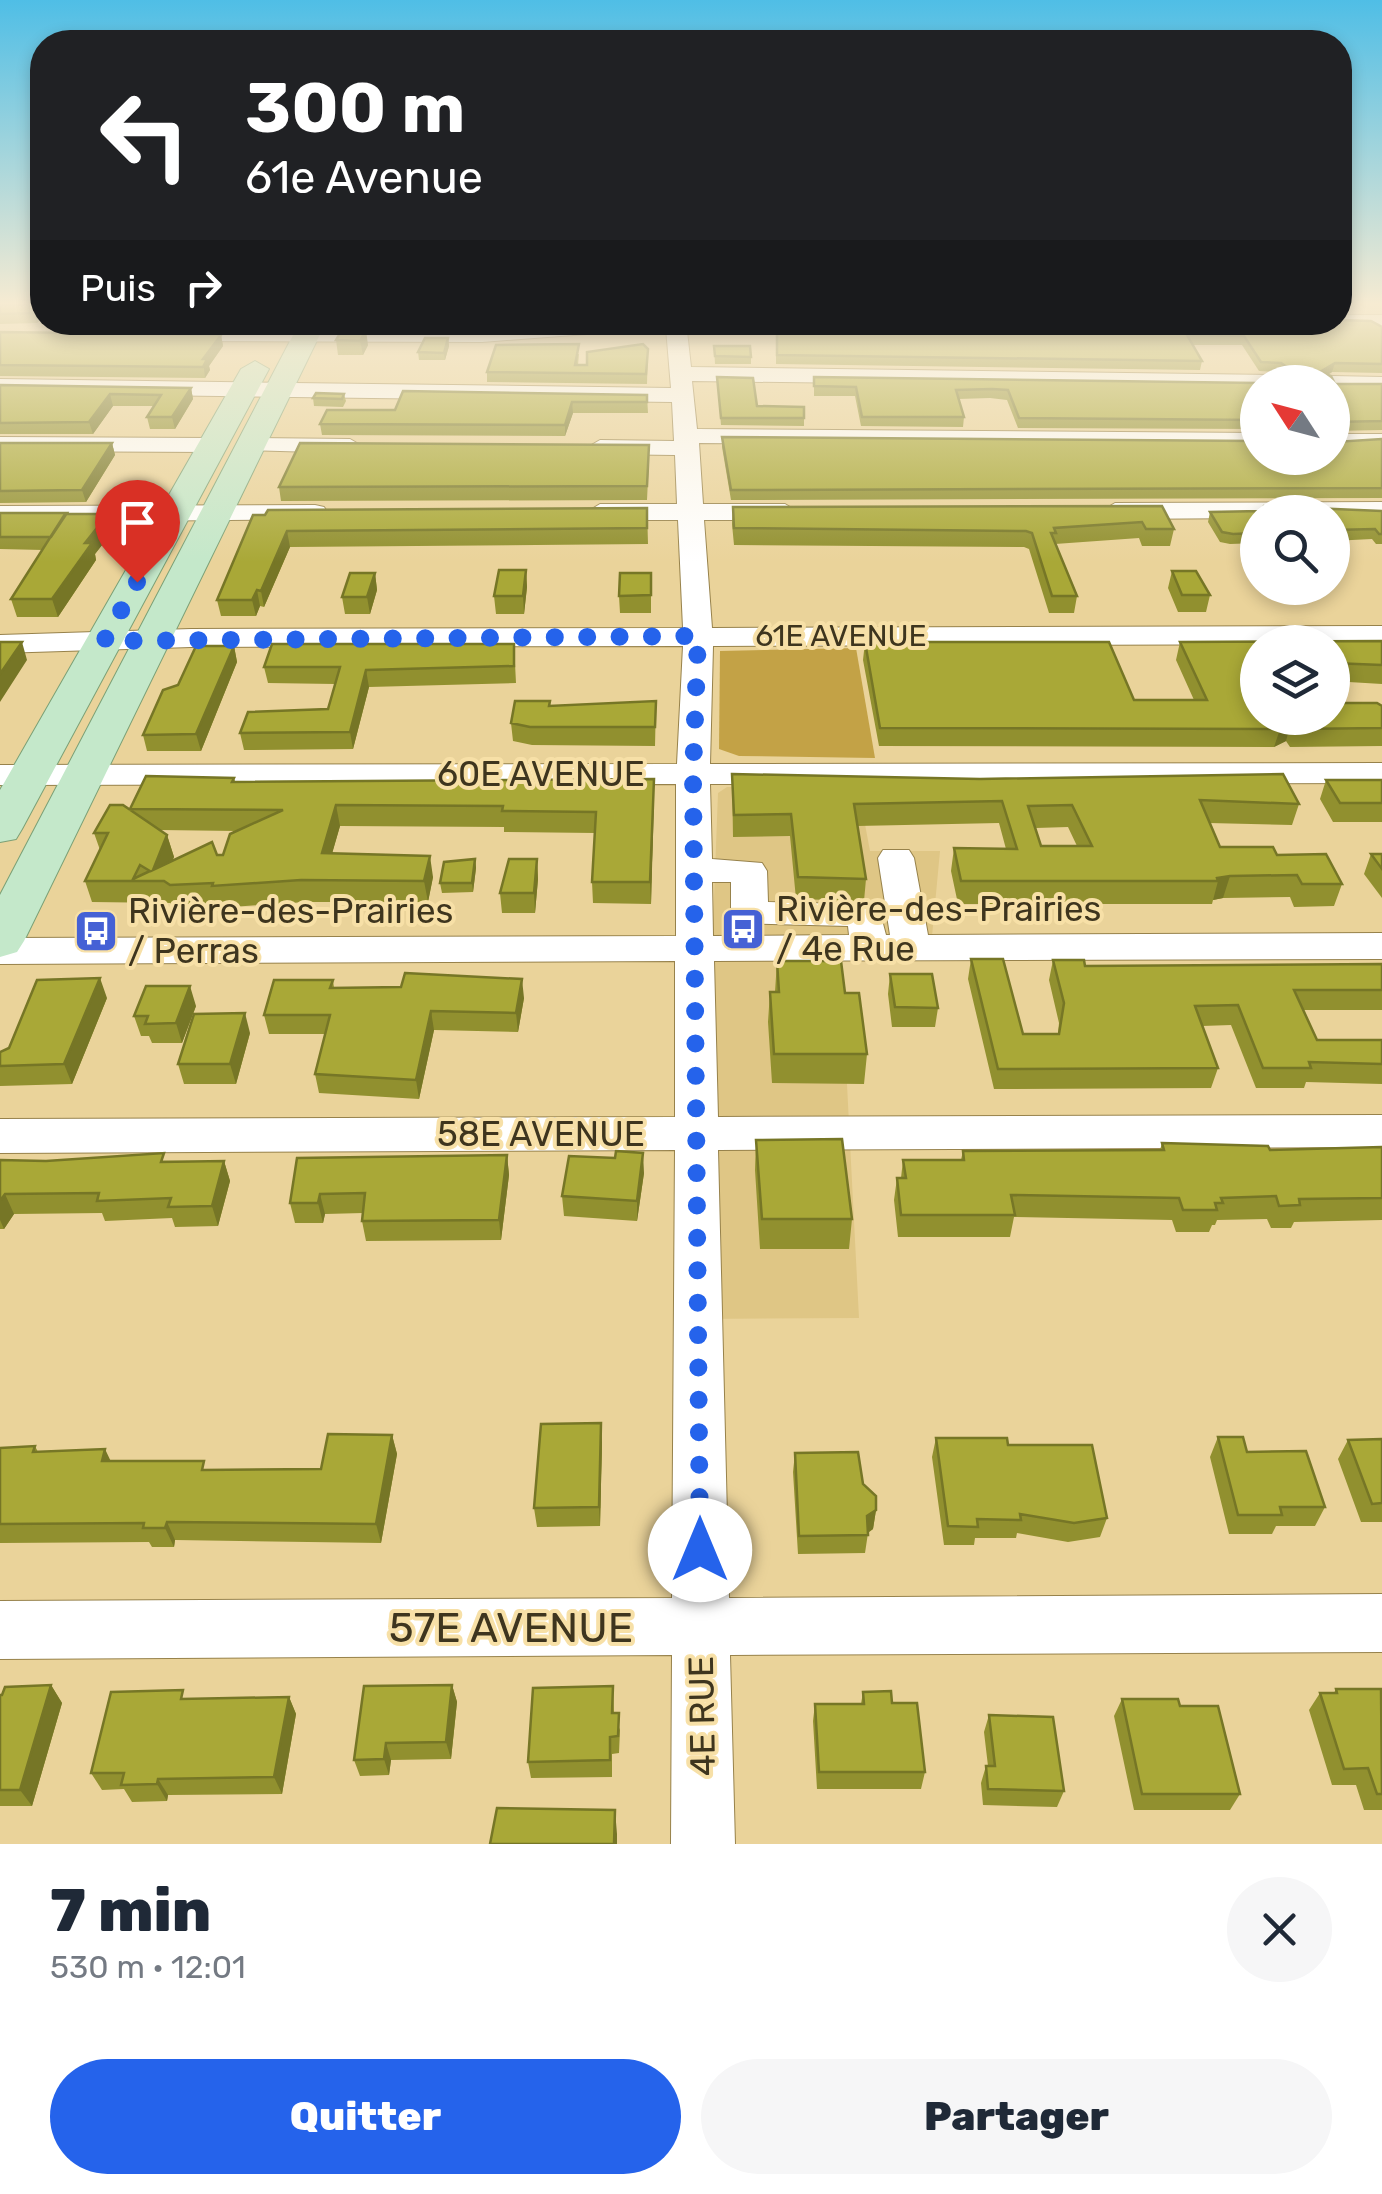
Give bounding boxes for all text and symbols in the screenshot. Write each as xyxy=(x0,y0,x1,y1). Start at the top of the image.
text: 300 m xyxy=(245,67,465,150)
icon: left xyxy=(80,70,210,200)
text: 61e Avenue xyxy=(245,151,483,204)
icon: right xyxy=(176,260,231,315)
text: Puis xyxy=(80,265,156,311)
north arrow xyxy=(1240,365,1350,475)
map controls xyxy=(1240,365,1350,735)
pin xyxy=(95,480,180,583)
icon: arrive xyxy=(110,495,165,550)
button: search xyxy=(1240,495,1350,605)
street label: 61E AVENUE xyxy=(755,618,927,654)
button: layers xyxy=(1240,625,1350,735)
street label: 60E AVENUE xyxy=(437,753,645,795)
place label: Rivière-des-Prairies / 4e Rue xyxy=(776,888,1101,970)
place label: Rivière-des-Prairies / Perras xyxy=(128,890,453,972)
bus stop icon: Rivière-des-Prairies / 4e Rue xyxy=(720,906,766,952)
bus stop icon: Rivière-des-Prairies / Perras xyxy=(73,908,119,954)
street label: 58E AVENUE xyxy=(437,1113,645,1155)
position arrow xyxy=(648,1498,752,1602)
street label: 57E AVENUE xyxy=(389,1603,633,1653)
street label: 4E RUE xyxy=(680,1656,724,1776)
text: 7 min xyxy=(50,1875,211,1946)
button: close xyxy=(1227,1877,1332,1982)
text: 530 m · 12:01 xyxy=(50,1948,246,1986)
button: Quitter xyxy=(50,2059,681,2174)
button: Partager xyxy=(701,2059,1332,2174)

